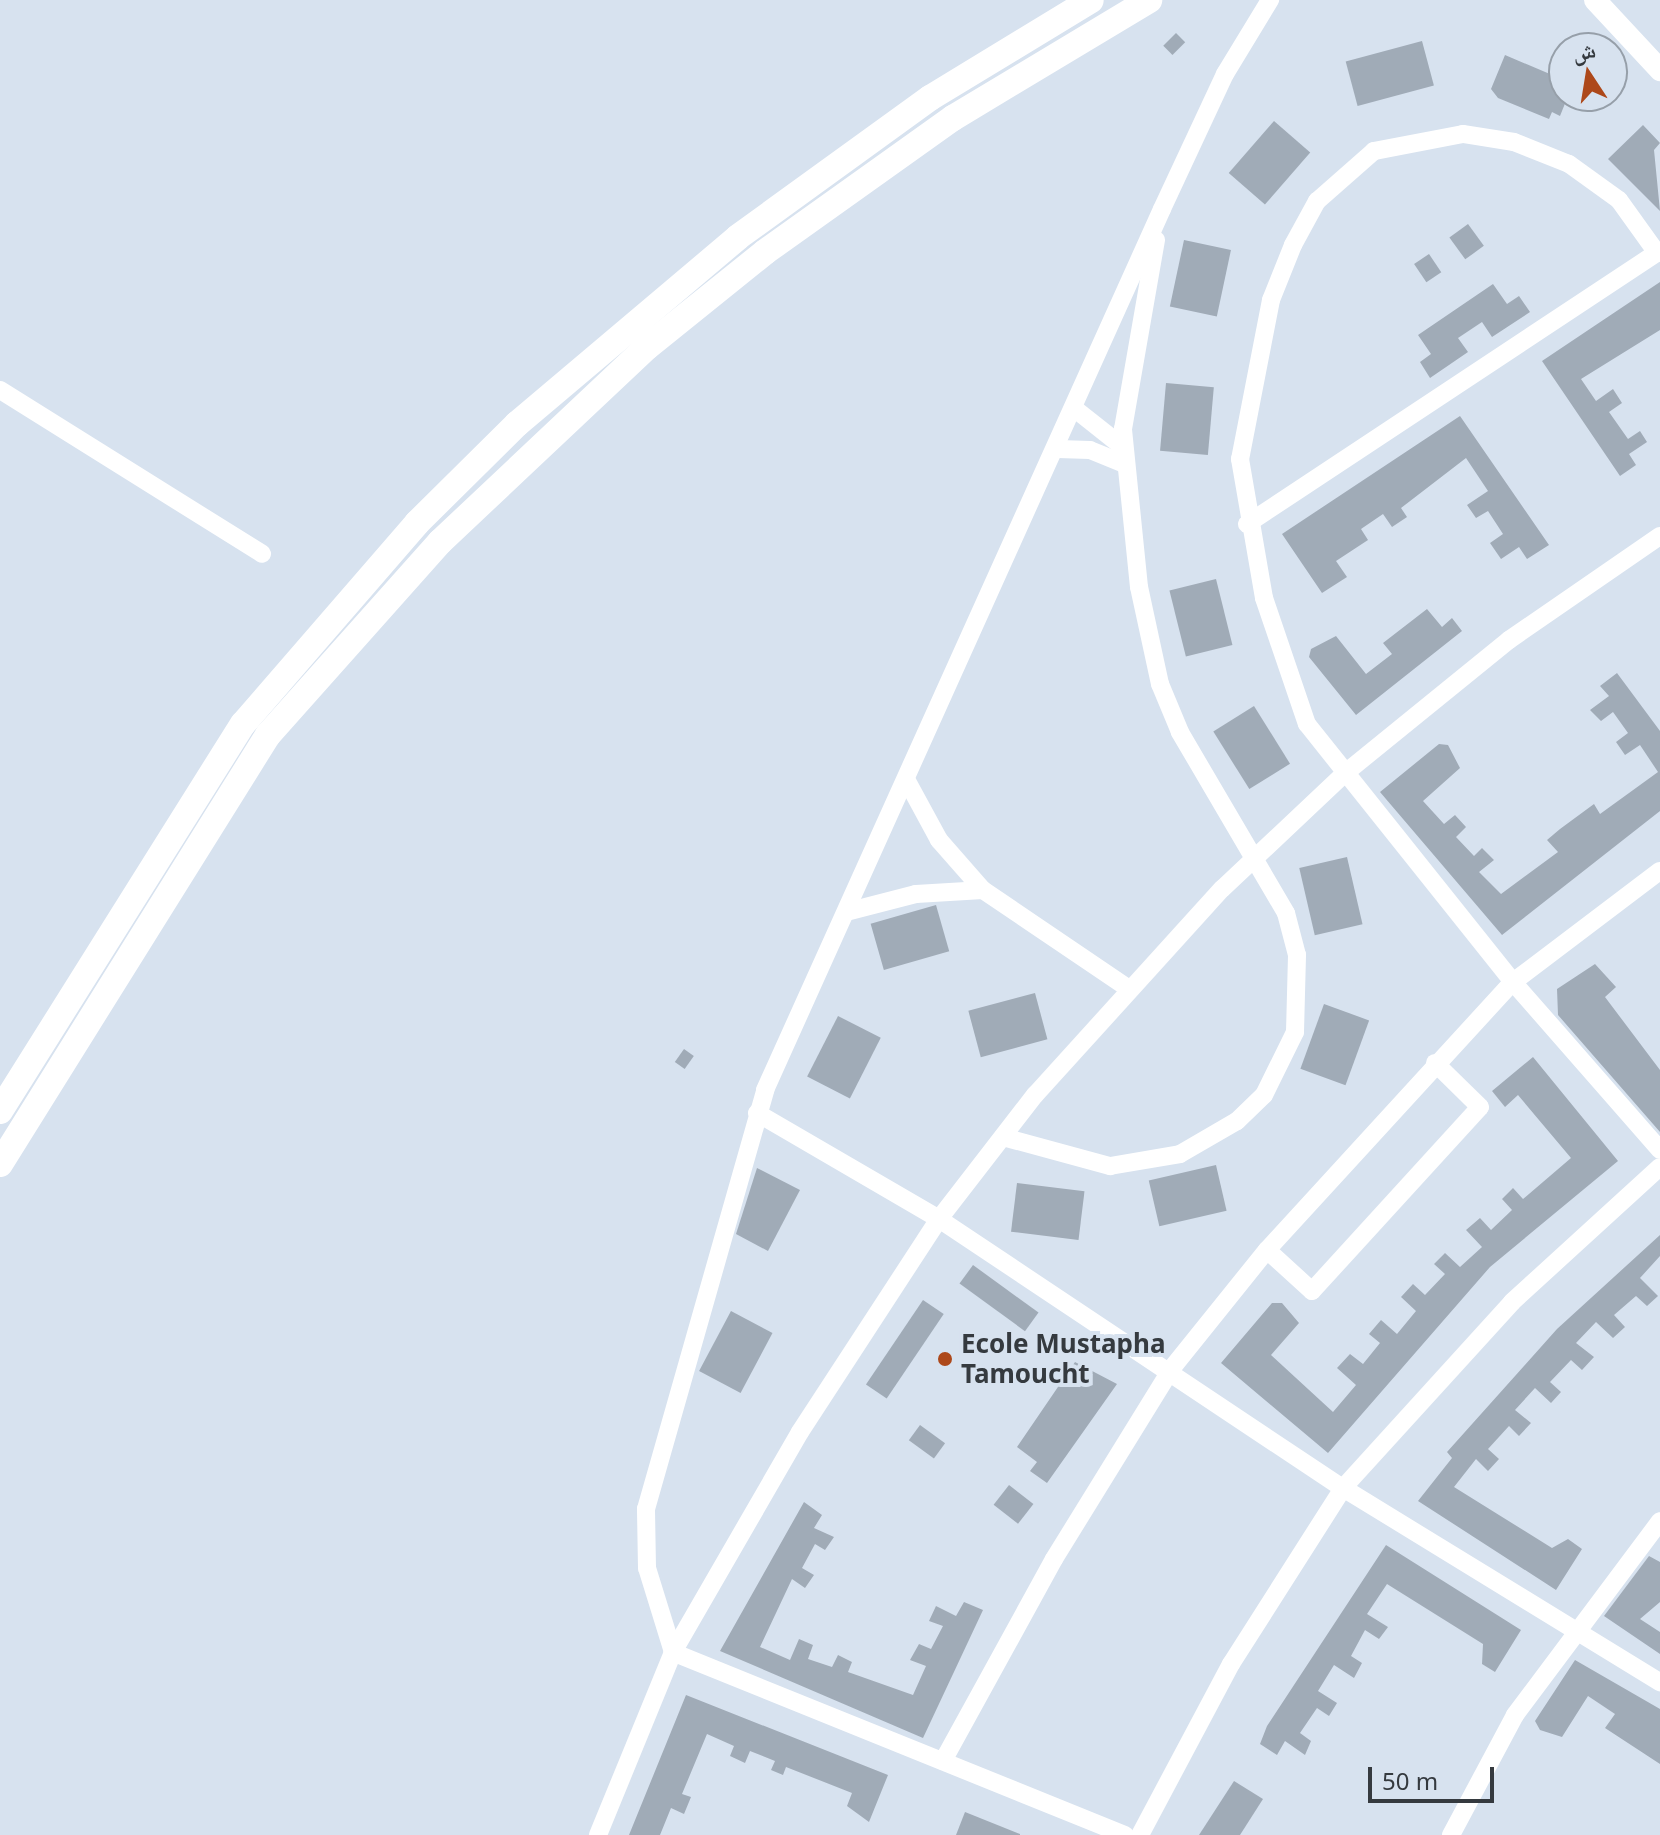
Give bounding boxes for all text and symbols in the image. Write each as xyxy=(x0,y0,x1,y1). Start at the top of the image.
north arrow xyxy=(1548,32,1628,112)
text: ش xyxy=(1569,33,1598,68)
place label: Ecole Mustapha Tamoucht xyxy=(961,1328,1165,1390)
marker: Ecole Mustapha Tamoucht xyxy=(936,1350,954,1368)
scale bar xyxy=(1372,1751,1498,1801)
text: 50 m xyxy=(1382,1764,1438,1797)

